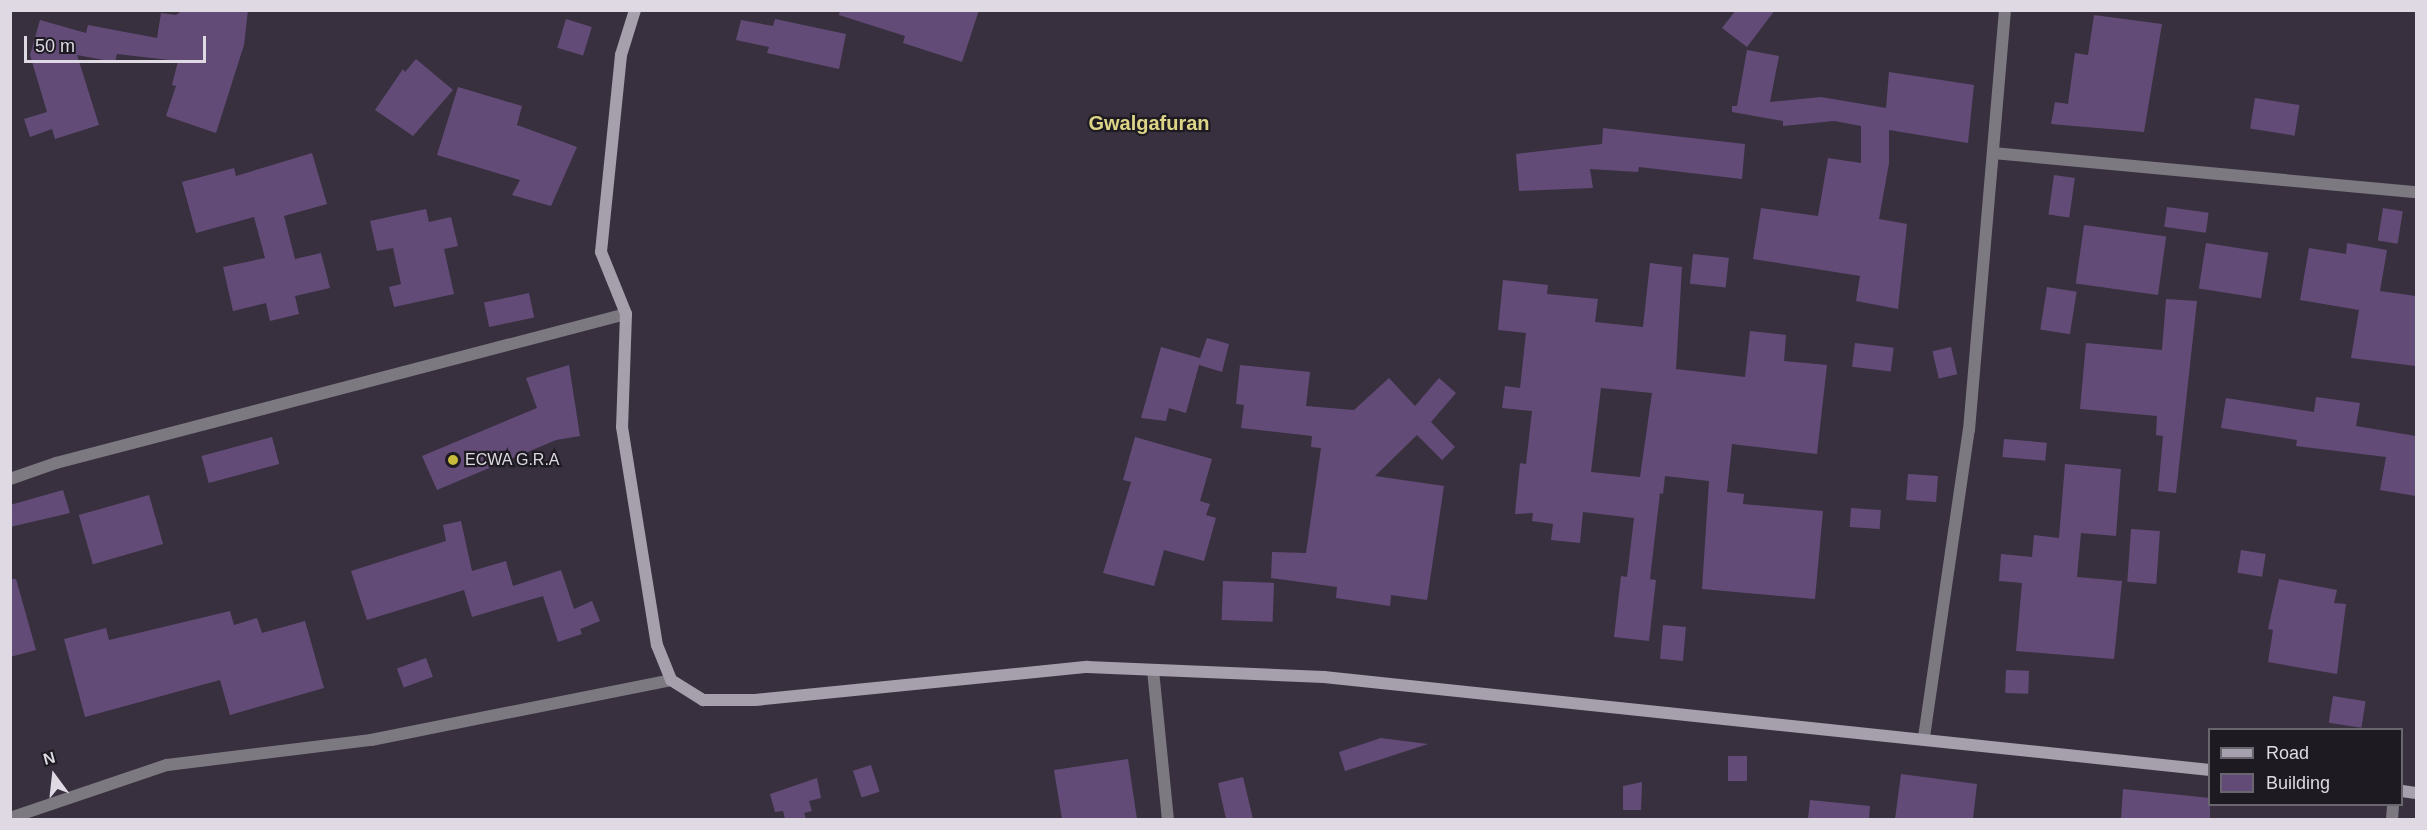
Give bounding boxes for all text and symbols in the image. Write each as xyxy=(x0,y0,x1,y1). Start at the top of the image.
scale bar xyxy=(27,24,208,62)
text: 50 m xyxy=(35,36,75,56)
district label: Gwalgafuran xyxy=(1088,111,1210,135)
place label: ECWA G.R.A xyxy=(465,450,560,470)
marker: ECWA G.R.A xyxy=(446,453,460,467)
legend xyxy=(2208,728,2403,806)
text: Road xyxy=(2266,743,2309,763)
north arrow xyxy=(24,746,84,806)
text: N xyxy=(41,748,57,768)
text: Building xyxy=(2266,773,2330,793)

